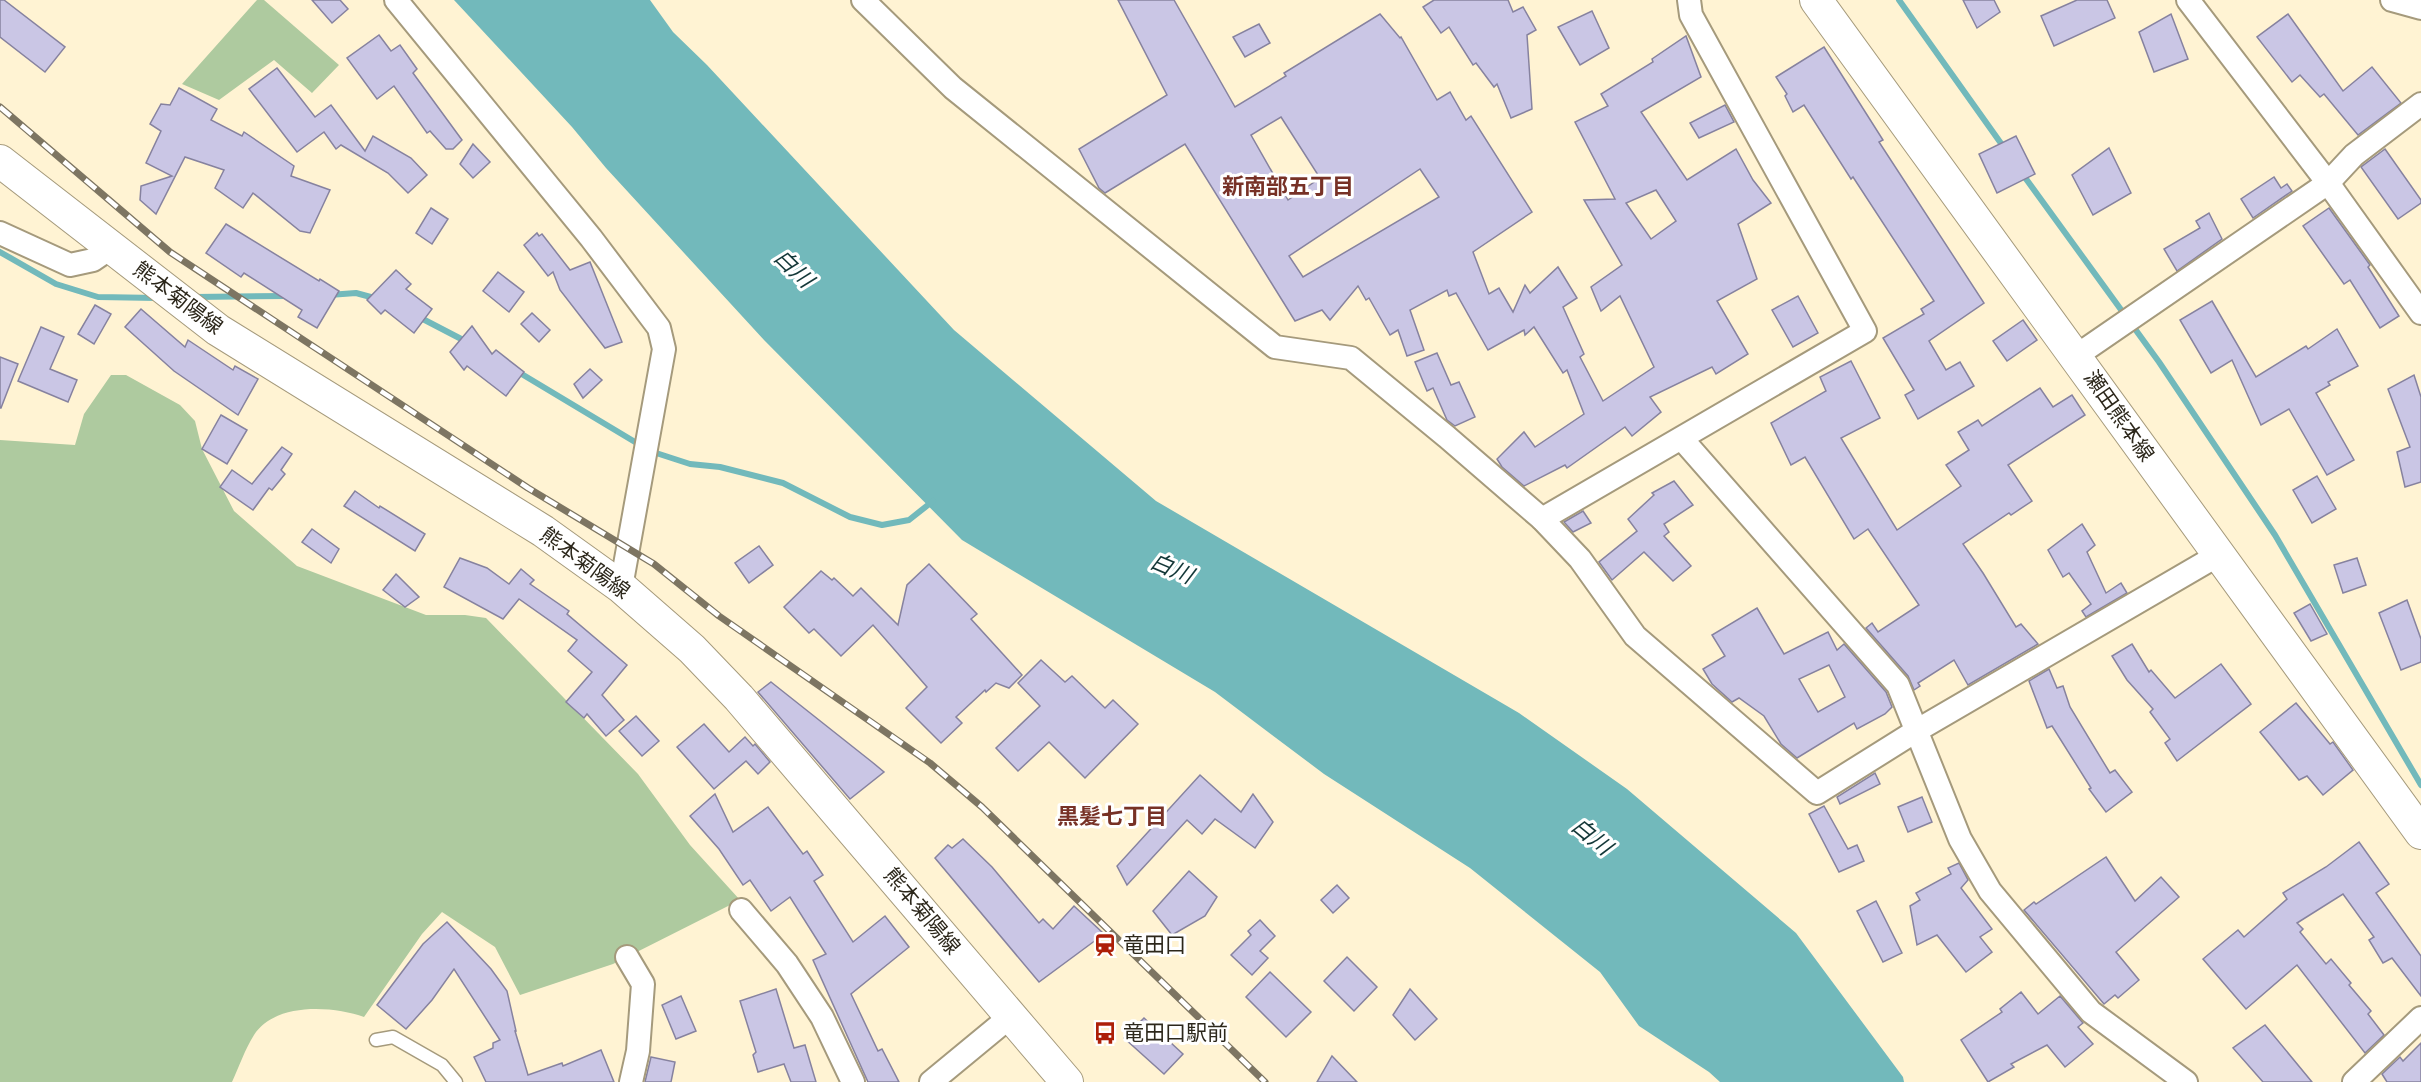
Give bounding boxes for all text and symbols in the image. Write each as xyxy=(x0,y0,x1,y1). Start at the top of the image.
district label: 新南部五丁目 xyxy=(1222,173,1354,199)
water label: 白川 xyxy=(769,243,820,294)
street label: 熊本菊陽線 xyxy=(129,256,228,338)
street label: 瀬田熊本線 xyxy=(2080,366,2160,465)
street label: 熊本菊陽線 xyxy=(536,522,635,603)
water label: 白川 xyxy=(1147,547,1199,589)
district label: 黒髪七丁目 xyxy=(1057,803,1167,829)
water label: 白川 xyxy=(1567,812,1619,861)
street label: 熊本菊陽線 xyxy=(880,862,966,958)
station icon: 竜田口 xyxy=(1092,932,1118,958)
place label: 竜田口 xyxy=(1123,932,1186,956)
bus stop icon: 竜田口駅前 xyxy=(1092,1020,1118,1046)
place label: 竜田口駅前 xyxy=(1123,1020,1228,1044)

